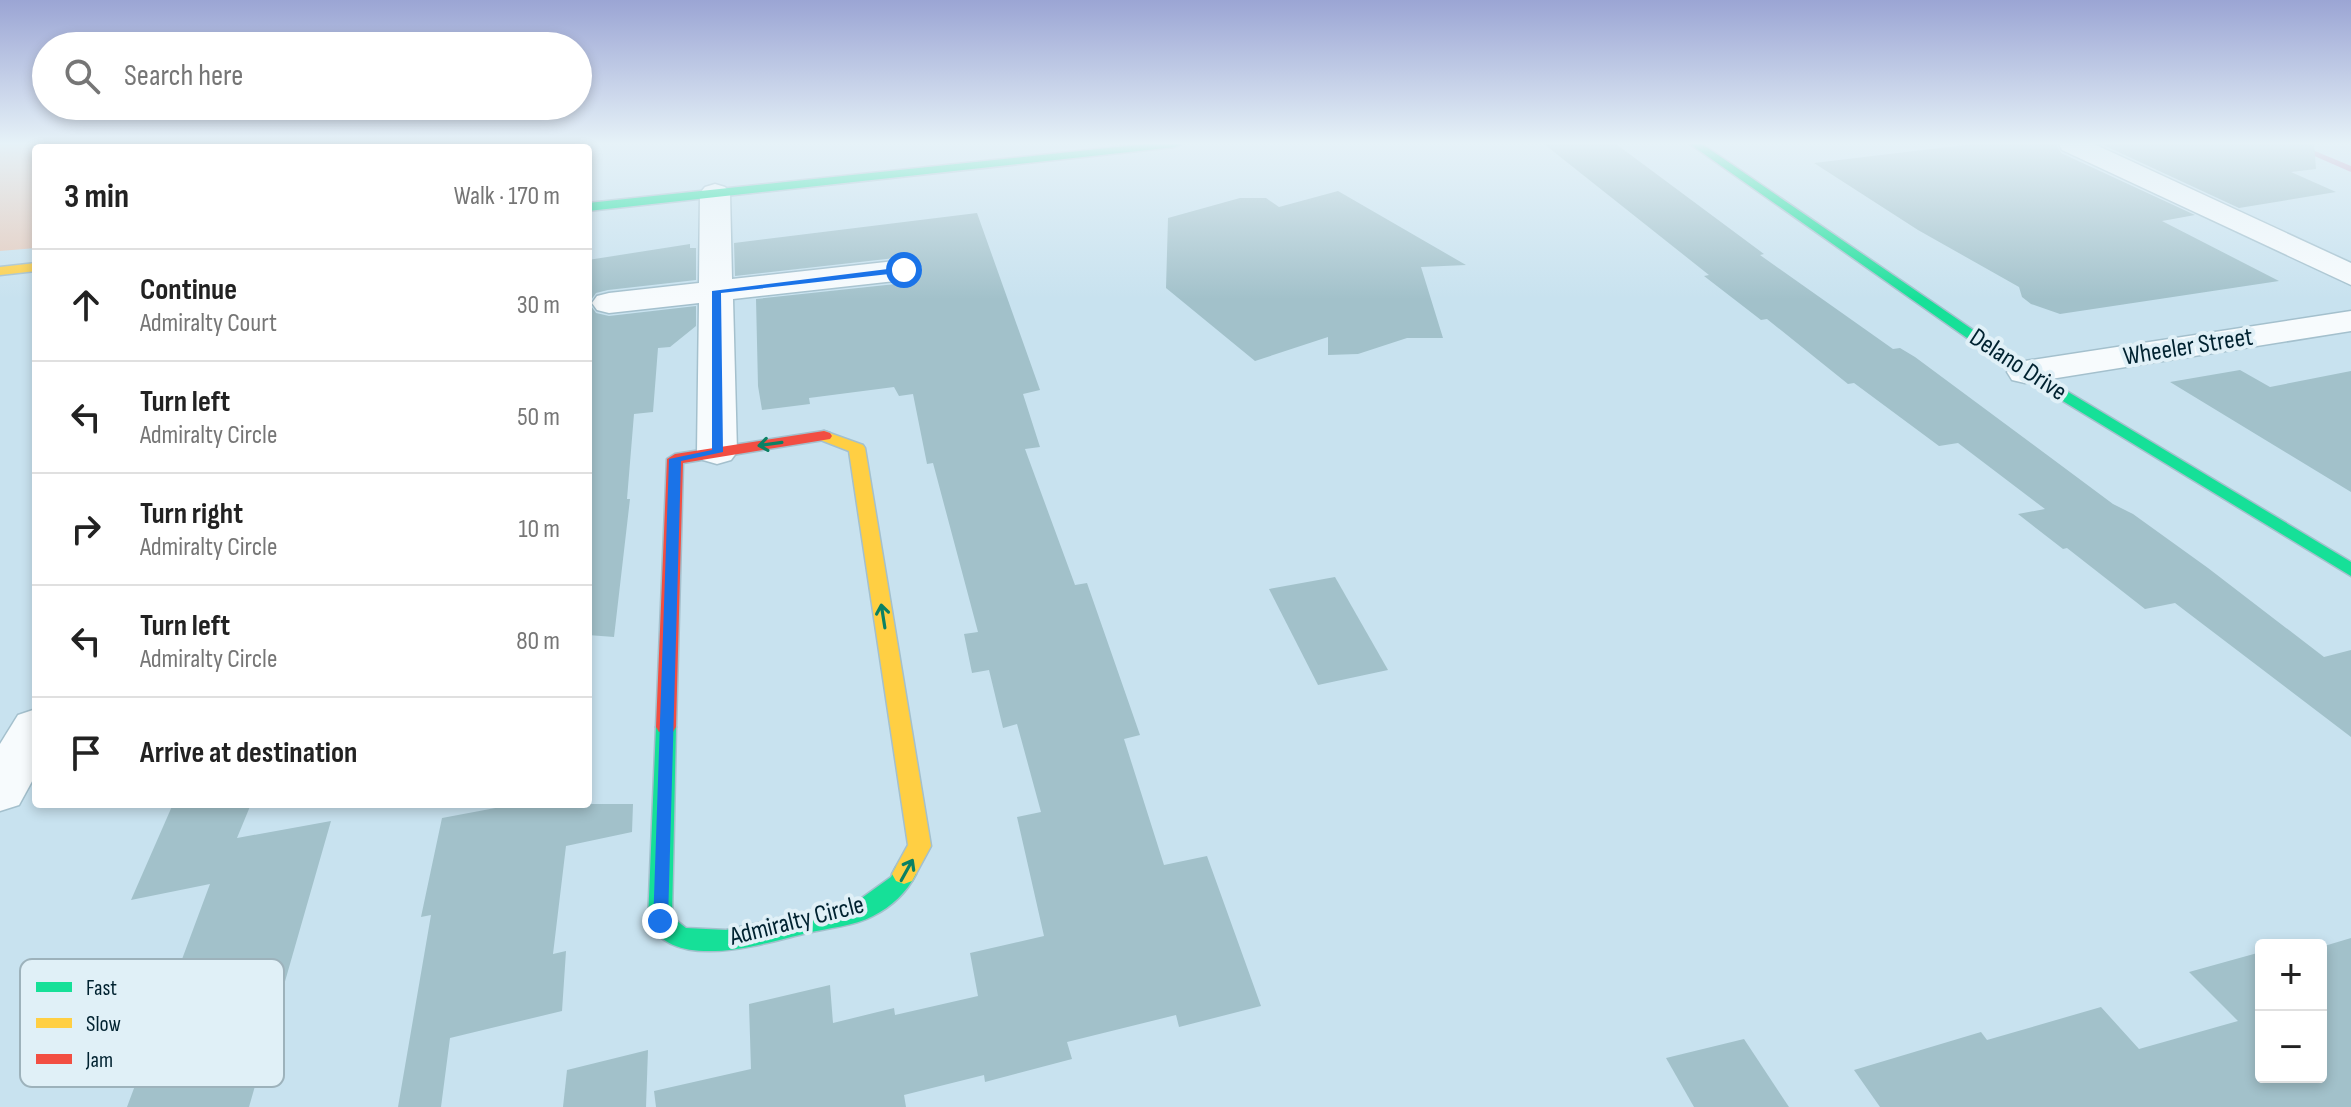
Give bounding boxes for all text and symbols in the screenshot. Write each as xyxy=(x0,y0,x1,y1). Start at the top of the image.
search box xyxy=(32,32,592,120)
icon: search xyxy=(60,54,104,98)
text: Search here xyxy=(124,58,243,94)
text: 3 min xyxy=(64,176,129,217)
text: Walk · 170 m xyxy=(454,181,560,212)
route start xyxy=(886,252,922,288)
text: Continue xyxy=(140,272,237,308)
icon: ahead xyxy=(64,283,108,327)
text: 30 m xyxy=(517,290,560,321)
text: Admiralty Court xyxy=(140,308,277,339)
street label: Wheeler Street xyxy=(2121,321,2255,373)
street label: Delano Drive xyxy=(1964,322,2072,408)
text: Turn left xyxy=(140,384,230,420)
icon: left xyxy=(64,395,108,439)
text: 50 m xyxy=(517,402,560,433)
text: Admiralty Circle xyxy=(140,420,277,451)
one-way arrow xyxy=(758,438,783,453)
text: Turn right xyxy=(140,496,243,532)
icon: right xyxy=(64,507,108,551)
text: 10 m xyxy=(518,514,560,545)
text: Admiralty Circle xyxy=(140,532,277,563)
one-way arrow xyxy=(875,604,890,629)
text: Turn left xyxy=(140,608,230,644)
icon: left xyxy=(64,619,108,663)
text: 80 m xyxy=(516,626,560,657)
text: Admiralty Circle xyxy=(140,644,277,675)
icon: arrive xyxy=(64,731,108,775)
text: Arrive at destination xyxy=(140,735,357,771)
one-way arrow xyxy=(899,859,915,882)
street label: Admiralty Circle xyxy=(726,889,867,953)
route end xyxy=(642,903,678,939)
map controls xyxy=(2255,939,2327,1083)
button: + xyxy=(2255,939,2327,1011)
legend xyxy=(20,959,284,1087)
text: Fast xyxy=(86,975,117,1002)
text: Slow xyxy=(86,1011,121,1038)
button: − xyxy=(2255,1011,2327,1083)
text: Jam xyxy=(85,1047,113,1074)

